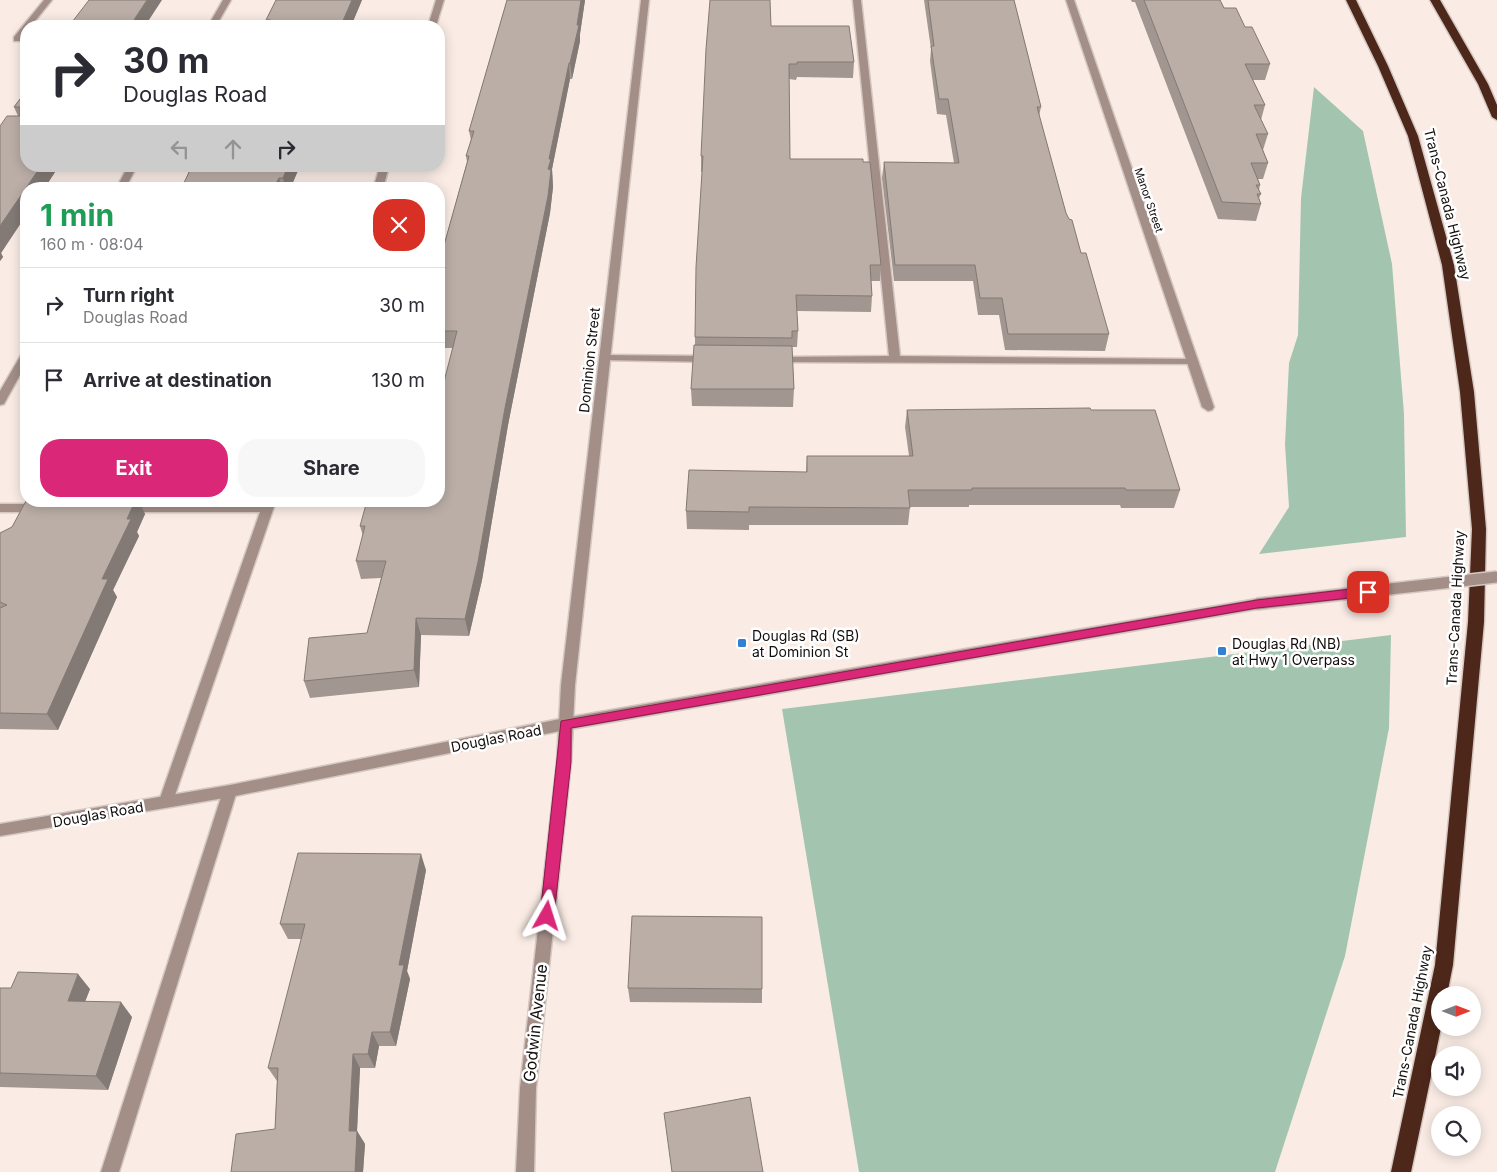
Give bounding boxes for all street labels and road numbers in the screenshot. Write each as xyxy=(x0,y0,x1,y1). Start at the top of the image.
street label: Trans-Canada Highway xyxy=(1421,126,1475,282)
street label: Manor Street xyxy=(1131,166,1167,235)
street label: Dominion Street xyxy=(575,306,603,414)
street label: Trans-Canada Highway xyxy=(1442,530,1468,686)
street label: Douglas Road xyxy=(449,721,543,755)
street label: Douglas Road xyxy=(51,798,145,830)
street label: Trans-Canada Highway xyxy=(1389,944,1435,1100)
street label: Godwin Avenue xyxy=(519,963,551,1083)

